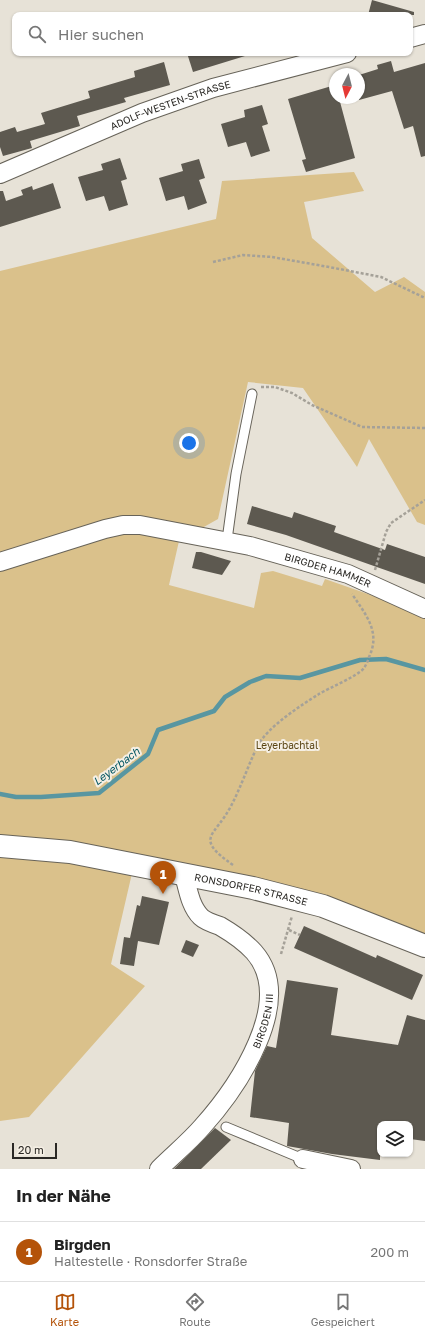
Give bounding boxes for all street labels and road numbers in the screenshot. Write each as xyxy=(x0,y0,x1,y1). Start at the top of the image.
street label: ADOLF-WESTEN-STRASSE xyxy=(108,78,232,132)
street label: BIRGDER HAMMER xyxy=(283,550,373,590)
street label: RONSDORFER STRASSE xyxy=(193,871,309,908)
street label: BIRGDEN III xyxy=(250,994,275,1050)

